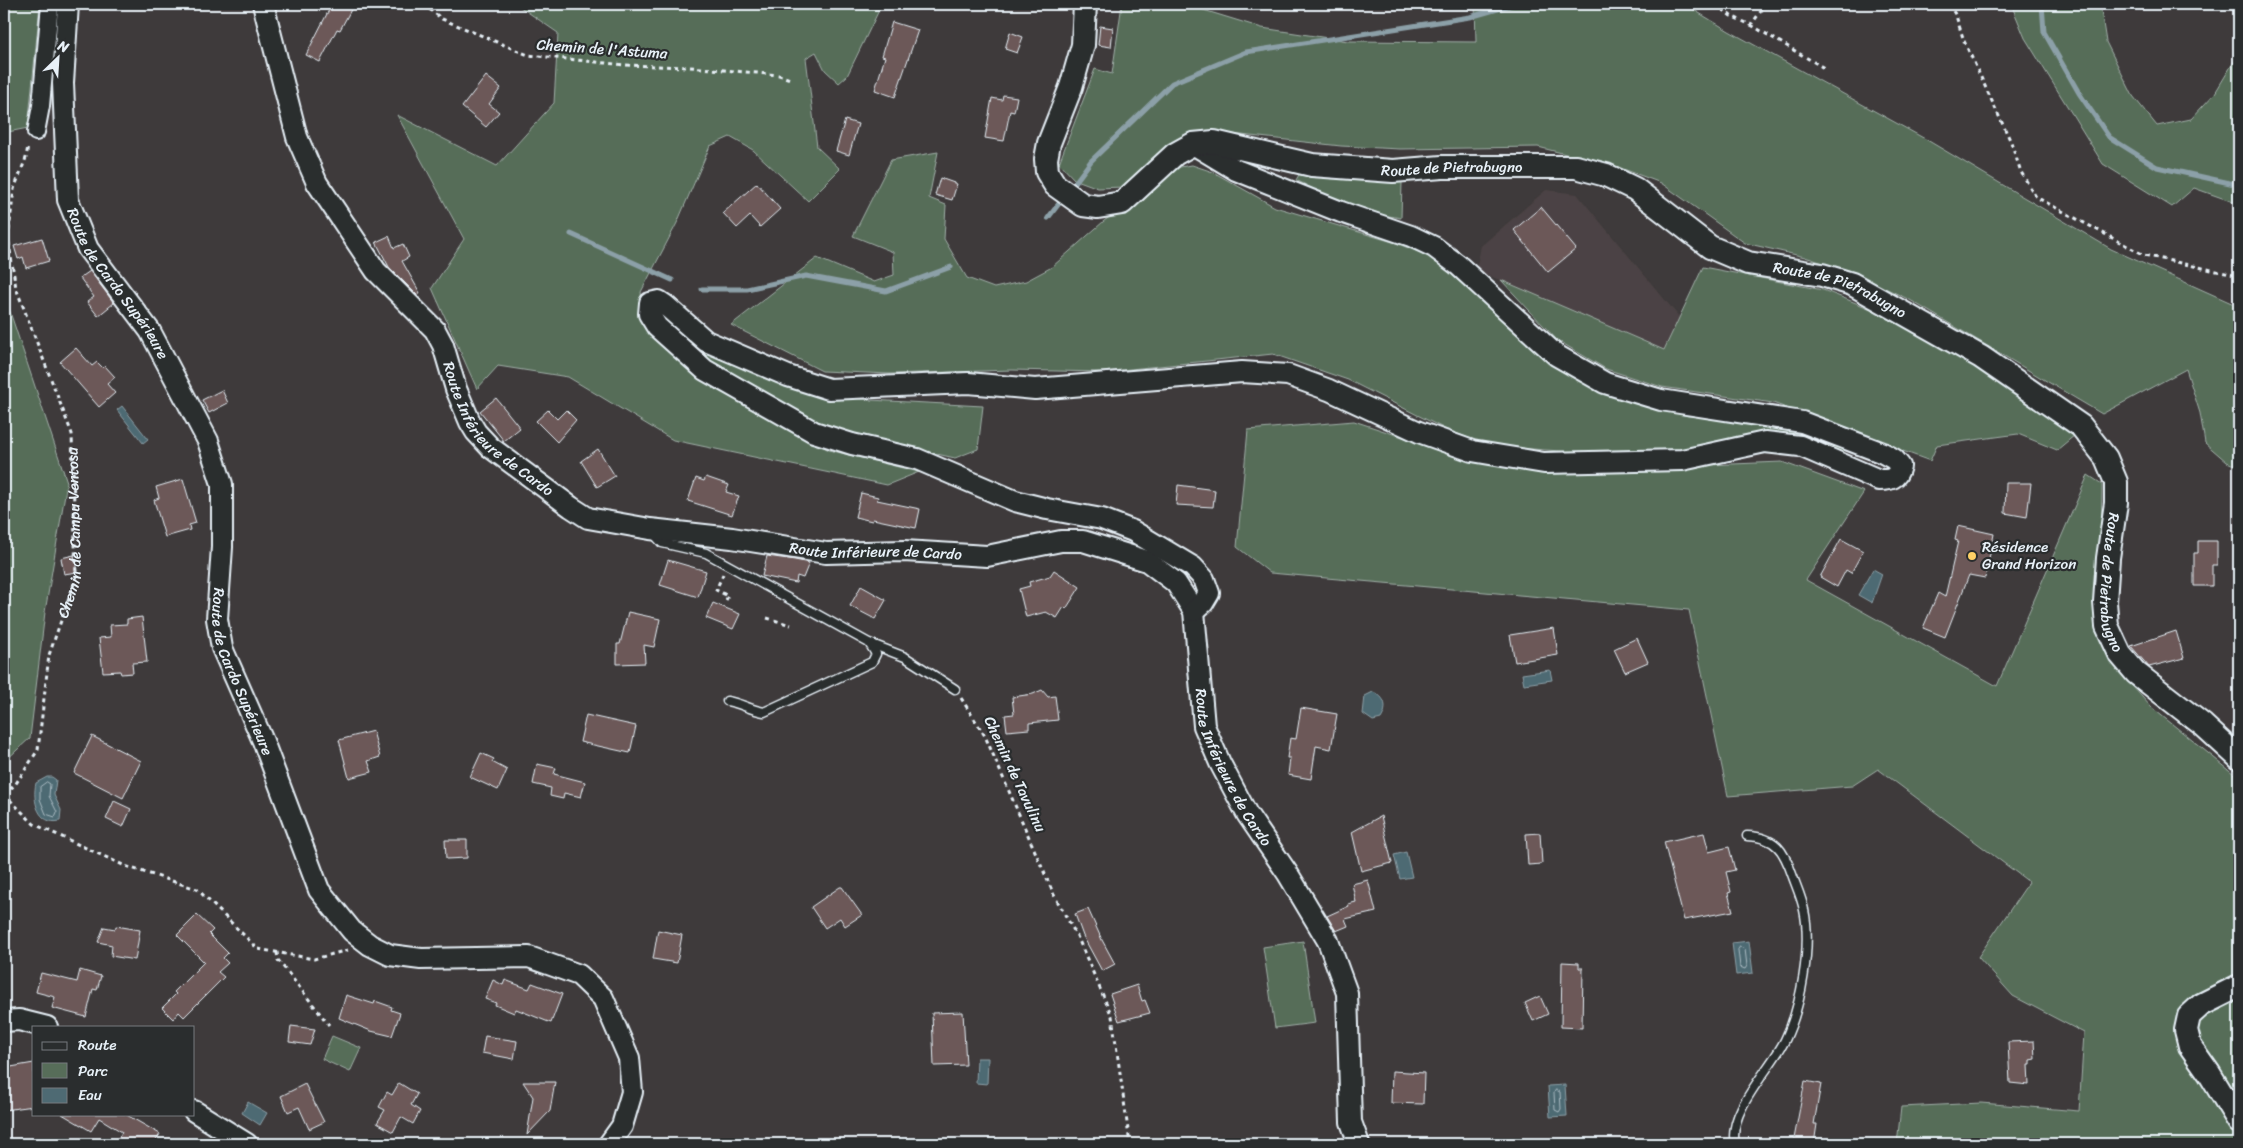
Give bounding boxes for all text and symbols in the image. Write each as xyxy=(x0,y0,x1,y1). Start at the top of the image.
street label: Chemin de l'Astuma xyxy=(536,31,669,67)
north arrow xyxy=(32,32,82,82)
text: N xyxy=(53,33,73,60)
street label: Route de Pietrabugno xyxy=(1380,154,1523,184)
street label: Route de Cardo Supérieure xyxy=(59,204,176,364)
street label: Route de Pietrabugno xyxy=(1771,254,1912,326)
street label: Route Inférieure de Cardo xyxy=(436,358,560,503)
street label: Chemin de Campu Ventosu xyxy=(50,447,89,622)
street label: Route de Pietrabugno xyxy=(2092,511,2131,657)
street label: Route Inférieure de Cardo xyxy=(788,534,963,567)
place label: Résidence Grand Horizon xyxy=(1982,534,2076,577)
marker: Résidence Grand Horizon xyxy=(1966,550,1978,562)
street label: Route de Cardo Supérieure xyxy=(204,587,280,760)
street label: Route Inférieure de Cardo xyxy=(1188,687,1279,852)
street label: Chemin de Tavulinu xyxy=(977,712,1053,836)
legend xyxy=(32,1026,195,1116)
text: Route xyxy=(78,1032,117,1058)
text: Parc xyxy=(78,1058,108,1084)
text: Eau xyxy=(78,1082,102,1108)

